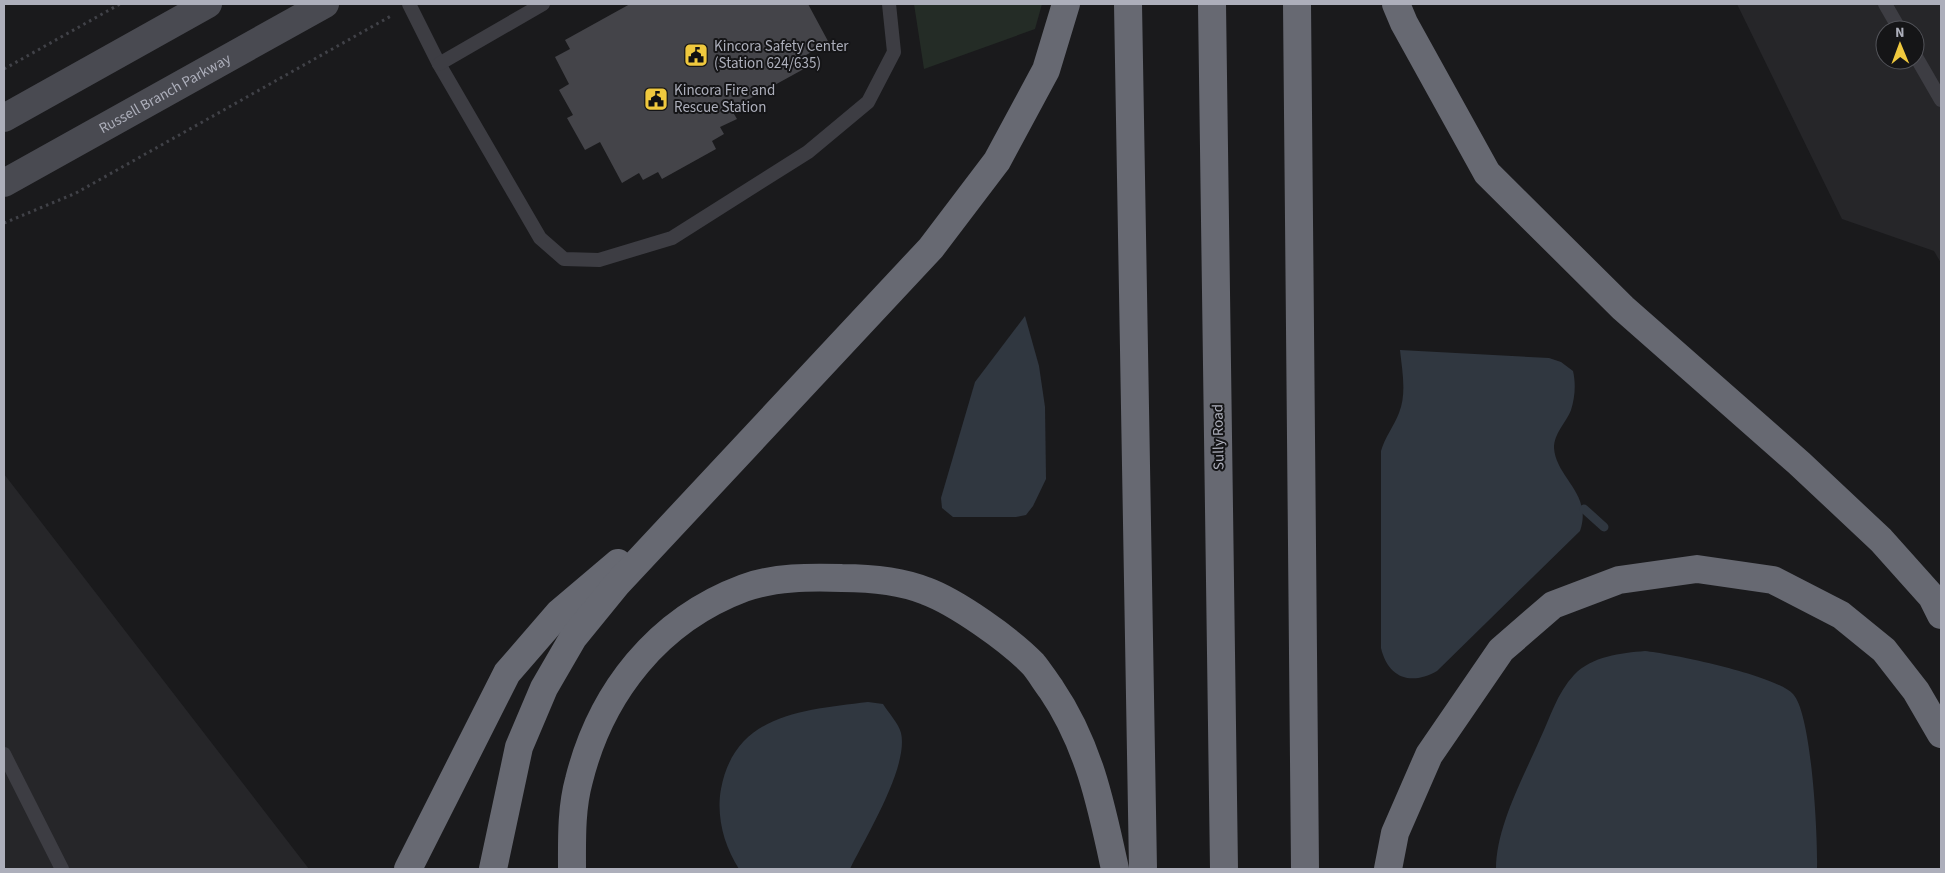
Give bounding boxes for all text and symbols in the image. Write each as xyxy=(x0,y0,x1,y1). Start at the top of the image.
north arrow xyxy=(1875,20,1925,70)
text: N xyxy=(1895,23,1905,43)
place label: Kincora Safety Center (Station 624/635) xyxy=(714,36,849,74)
public building icon: Kincora Safety Center (Station 624/635) xyxy=(683,42,709,68)
street label: Russell Branch Parkway xyxy=(95,49,235,139)
place label: Kincora Fire and Rescue Station xyxy=(674,80,775,118)
public building icon: Kincora Fire and Rescue Station xyxy=(643,86,669,112)
street label: Sully Road xyxy=(1207,404,1230,470)

